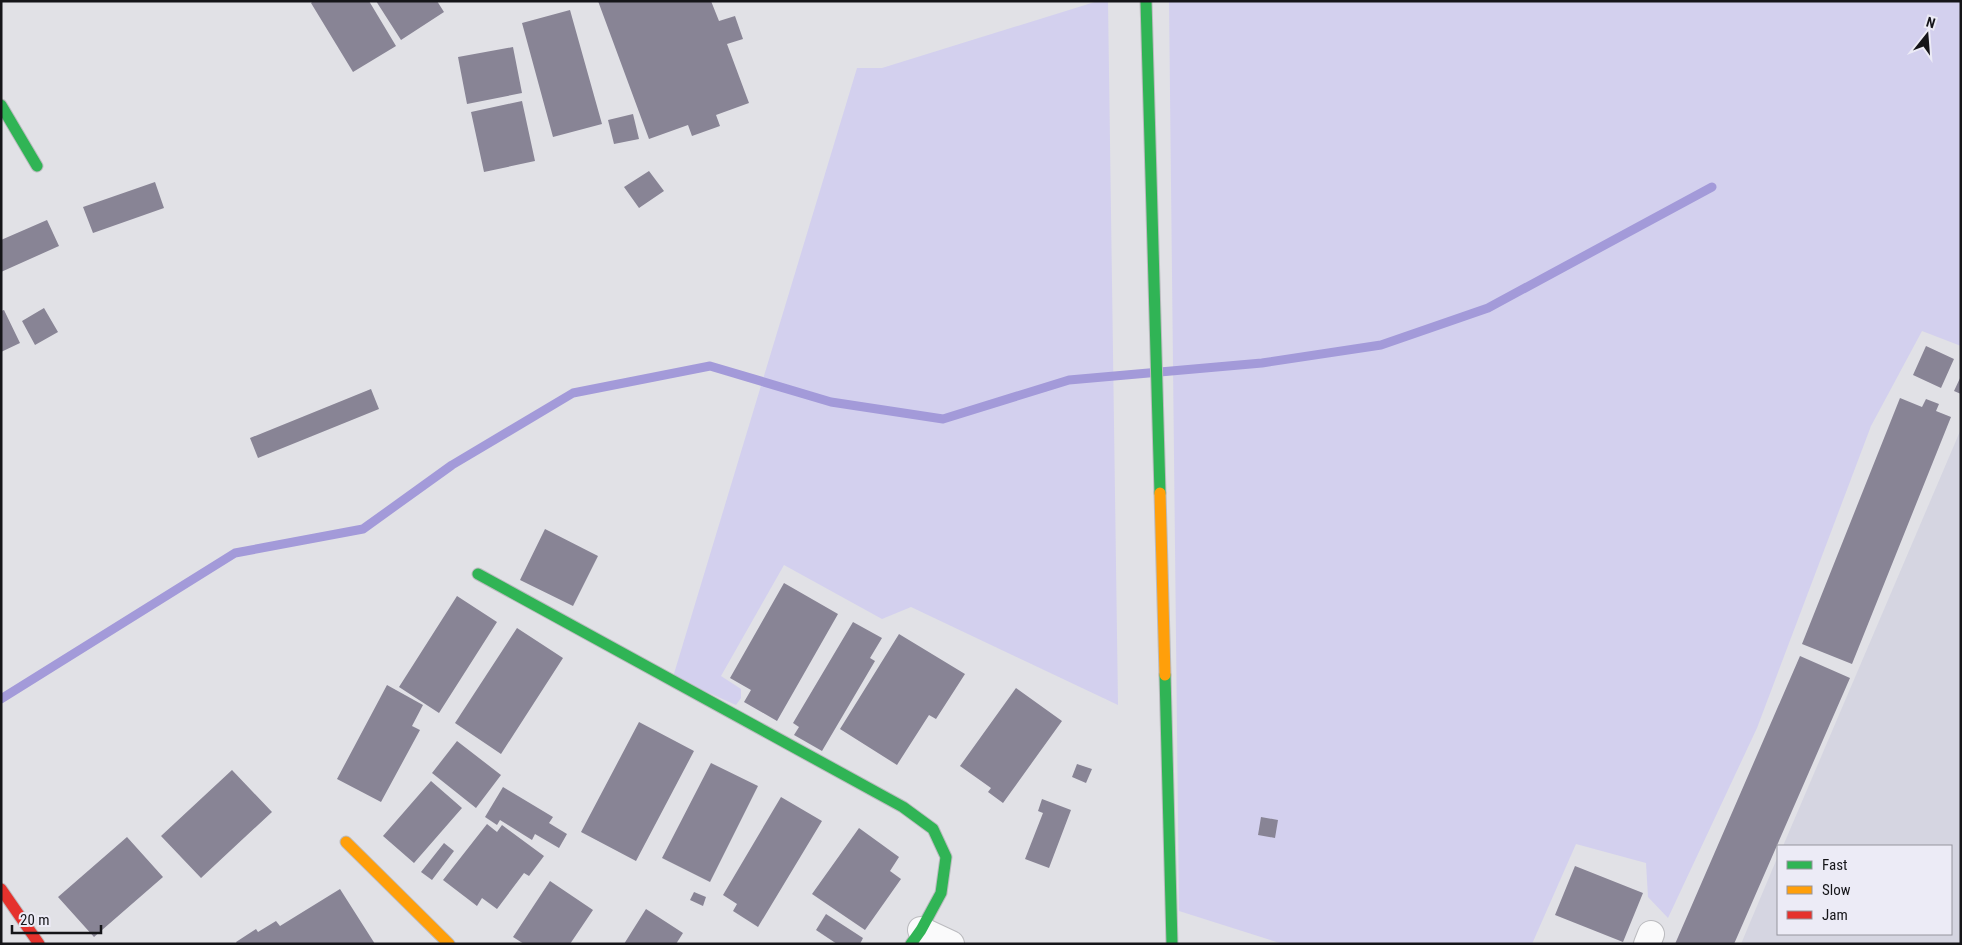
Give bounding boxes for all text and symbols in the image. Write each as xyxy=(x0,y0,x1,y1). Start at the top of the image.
north arrow xyxy=(1902,10,1952,60)
text: N xyxy=(1924,14,1937,31)
legend xyxy=(1777,845,1952,935)
text: Fast xyxy=(1822,856,1847,874)
text: Slow xyxy=(1822,881,1851,899)
scale bar xyxy=(12,902,101,934)
text: Jam xyxy=(1822,906,1848,924)
text: 20 m xyxy=(20,911,50,929)

